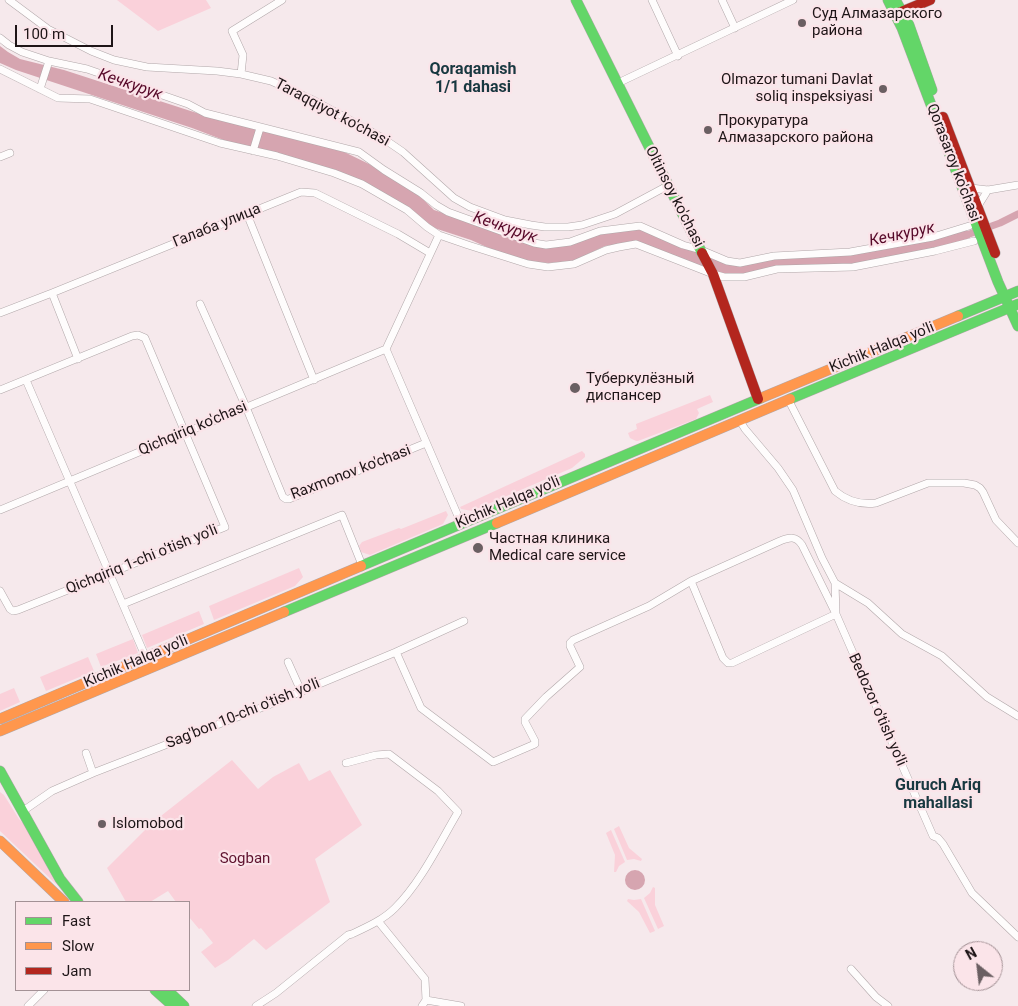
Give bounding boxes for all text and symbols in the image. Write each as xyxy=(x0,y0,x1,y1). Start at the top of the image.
place label: Суд Алмазарского района xyxy=(812,5,942,40)
scale bar xyxy=(18,15,115,47)
marker: Суд Алмазарского района xyxy=(796,17,808,29)
text: 100 m xyxy=(23,25,65,43)
district label: Qoraqamish 1/1 dahasi xyxy=(429,60,517,98)
water label: Кечкурук xyxy=(95,65,165,105)
place label: Olmazor tumani Davlat soliq inspeksiyasi xyxy=(721,71,873,106)
street label: Taraqqiyot ko'chasi xyxy=(272,75,392,151)
marker: Olmazor tumani Davlat soliq inspeksiyasi xyxy=(877,83,889,95)
street label: Qorasaroy ko'chasi xyxy=(922,101,984,225)
place label: Прокуратура Алмазарского района xyxy=(718,112,873,147)
marker: Прокуратура Алмазарского района xyxy=(702,124,714,136)
street label: Oltinsoy ko'chasi xyxy=(641,144,707,250)
street label: Галаба улица xyxy=(170,200,264,252)
water label: Кечкурук xyxy=(470,208,540,248)
water label: Кечкурук xyxy=(867,219,937,251)
street label: Kichik Halqa yo'li xyxy=(827,319,937,377)
place label: Туберкулёзный диспансер xyxy=(586,370,694,405)
marker: Туберкулёзный диспансер xyxy=(568,381,582,395)
street label: Qichqiriq ko'chasi xyxy=(136,398,250,460)
street label: Raxmonov ko'chasi xyxy=(288,442,414,504)
street label: Kichik Halqa yo'li xyxy=(453,473,563,533)
street label: Qichqiriq 1-chi o'tish yo'li xyxy=(63,521,221,599)
place label: Частная клиника Medical care service xyxy=(489,530,626,565)
marker: Частная клиника Medical care service xyxy=(471,541,485,555)
street label: Kichik Halqa yo'li xyxy=(81,632,191,692)
street label: Bedozor o'tish yo'li xyxy=(844,651,910,769)
street label: Sag'bon 10-chi o'tish yo'li xyxy=(163,675,323,753)
district label: Guruch Ariq mahallasi xyxy=(895,776,981,814)
place label: Islomobod xyxy=(112,815,183,833)
marker: Islomobod xyxy=(96,818,108,830)
park label: Sogban xyxy=(220,850,270,868)
legend xyxy=(15,901,190,991)
text: Fast xyxy=(62,912,91,930)
text: Slow xyxy=(62,937,94,955)
north arrow xyxy=(953,941,1003,991)
text: N xyxy=(963,944,979,963)
text: Jam xyxy=(62,962,92,980)

